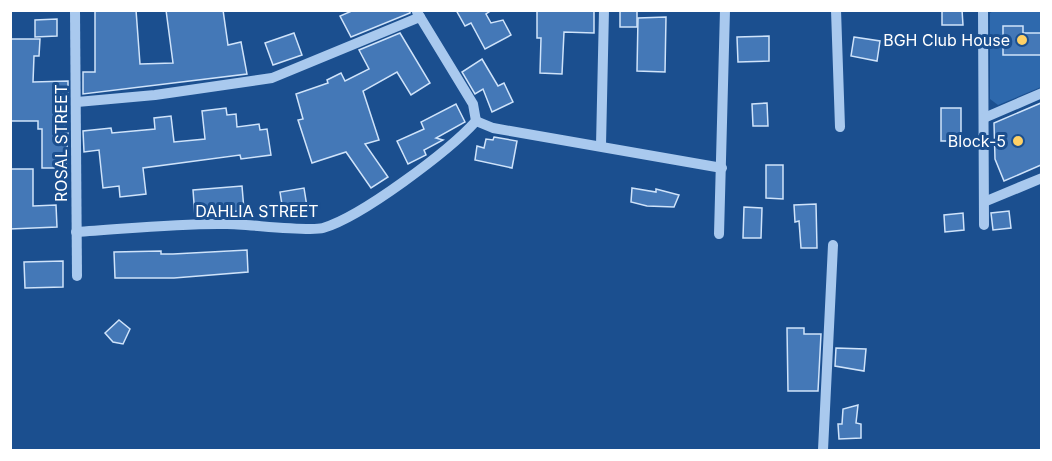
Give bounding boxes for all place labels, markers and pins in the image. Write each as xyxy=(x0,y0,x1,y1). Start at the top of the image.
place label: BGH Club House xyxy=(883,30,1010,50)
marker: BGH Club House xyxy=(1015,33,1029,47)
place label: Block-5 xyxy=(948,131,1006,151)
marker: Block-5 xyxy=(1011,134,1025,148)

